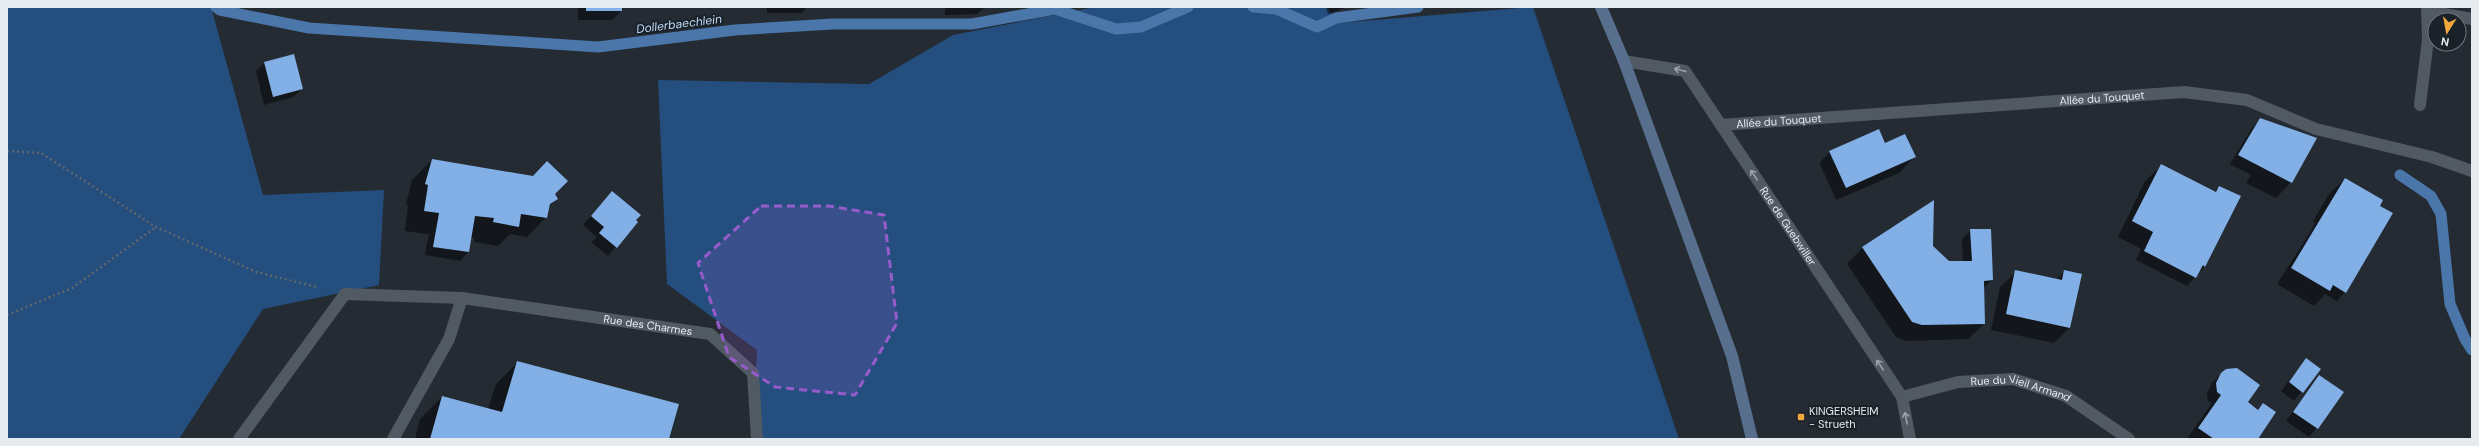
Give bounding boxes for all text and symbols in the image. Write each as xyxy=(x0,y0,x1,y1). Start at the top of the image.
water label: Dollerbaechlein xyxy=(635,11,723,37)
north arrow xyxy=(2427,12,2467,52)
text: N xyxy=(2440,34,2450,49)
one-way arrow xyxy=(1673,66,1686,74)
street label: Allée du Touquet xyxy=(2059,88,2145,108)
street label: Allée du Touquet xyxy=(1736,111,1822,131)
one-way arrow xyxy=(1750,169,1758,180)
street label: Rue de Guebwiller xyxy=(1757,184,1819,268)
street label: Rue des Charmes xyxy=(603,312,693,338)
one-way arrow xyxy=(1876,359,1884,370)
street label: Rue du Vieil Armand xyxy=(1970,372,2074,405)
place label: KINGERSHEIM - Strueth xyxy=(1809,404,1879,431)
marker: KINGERSHEIM - Strueth xyxy=(1796,412,1806,422)
one-way arrow xyxy=(1901,412,1909,425)

